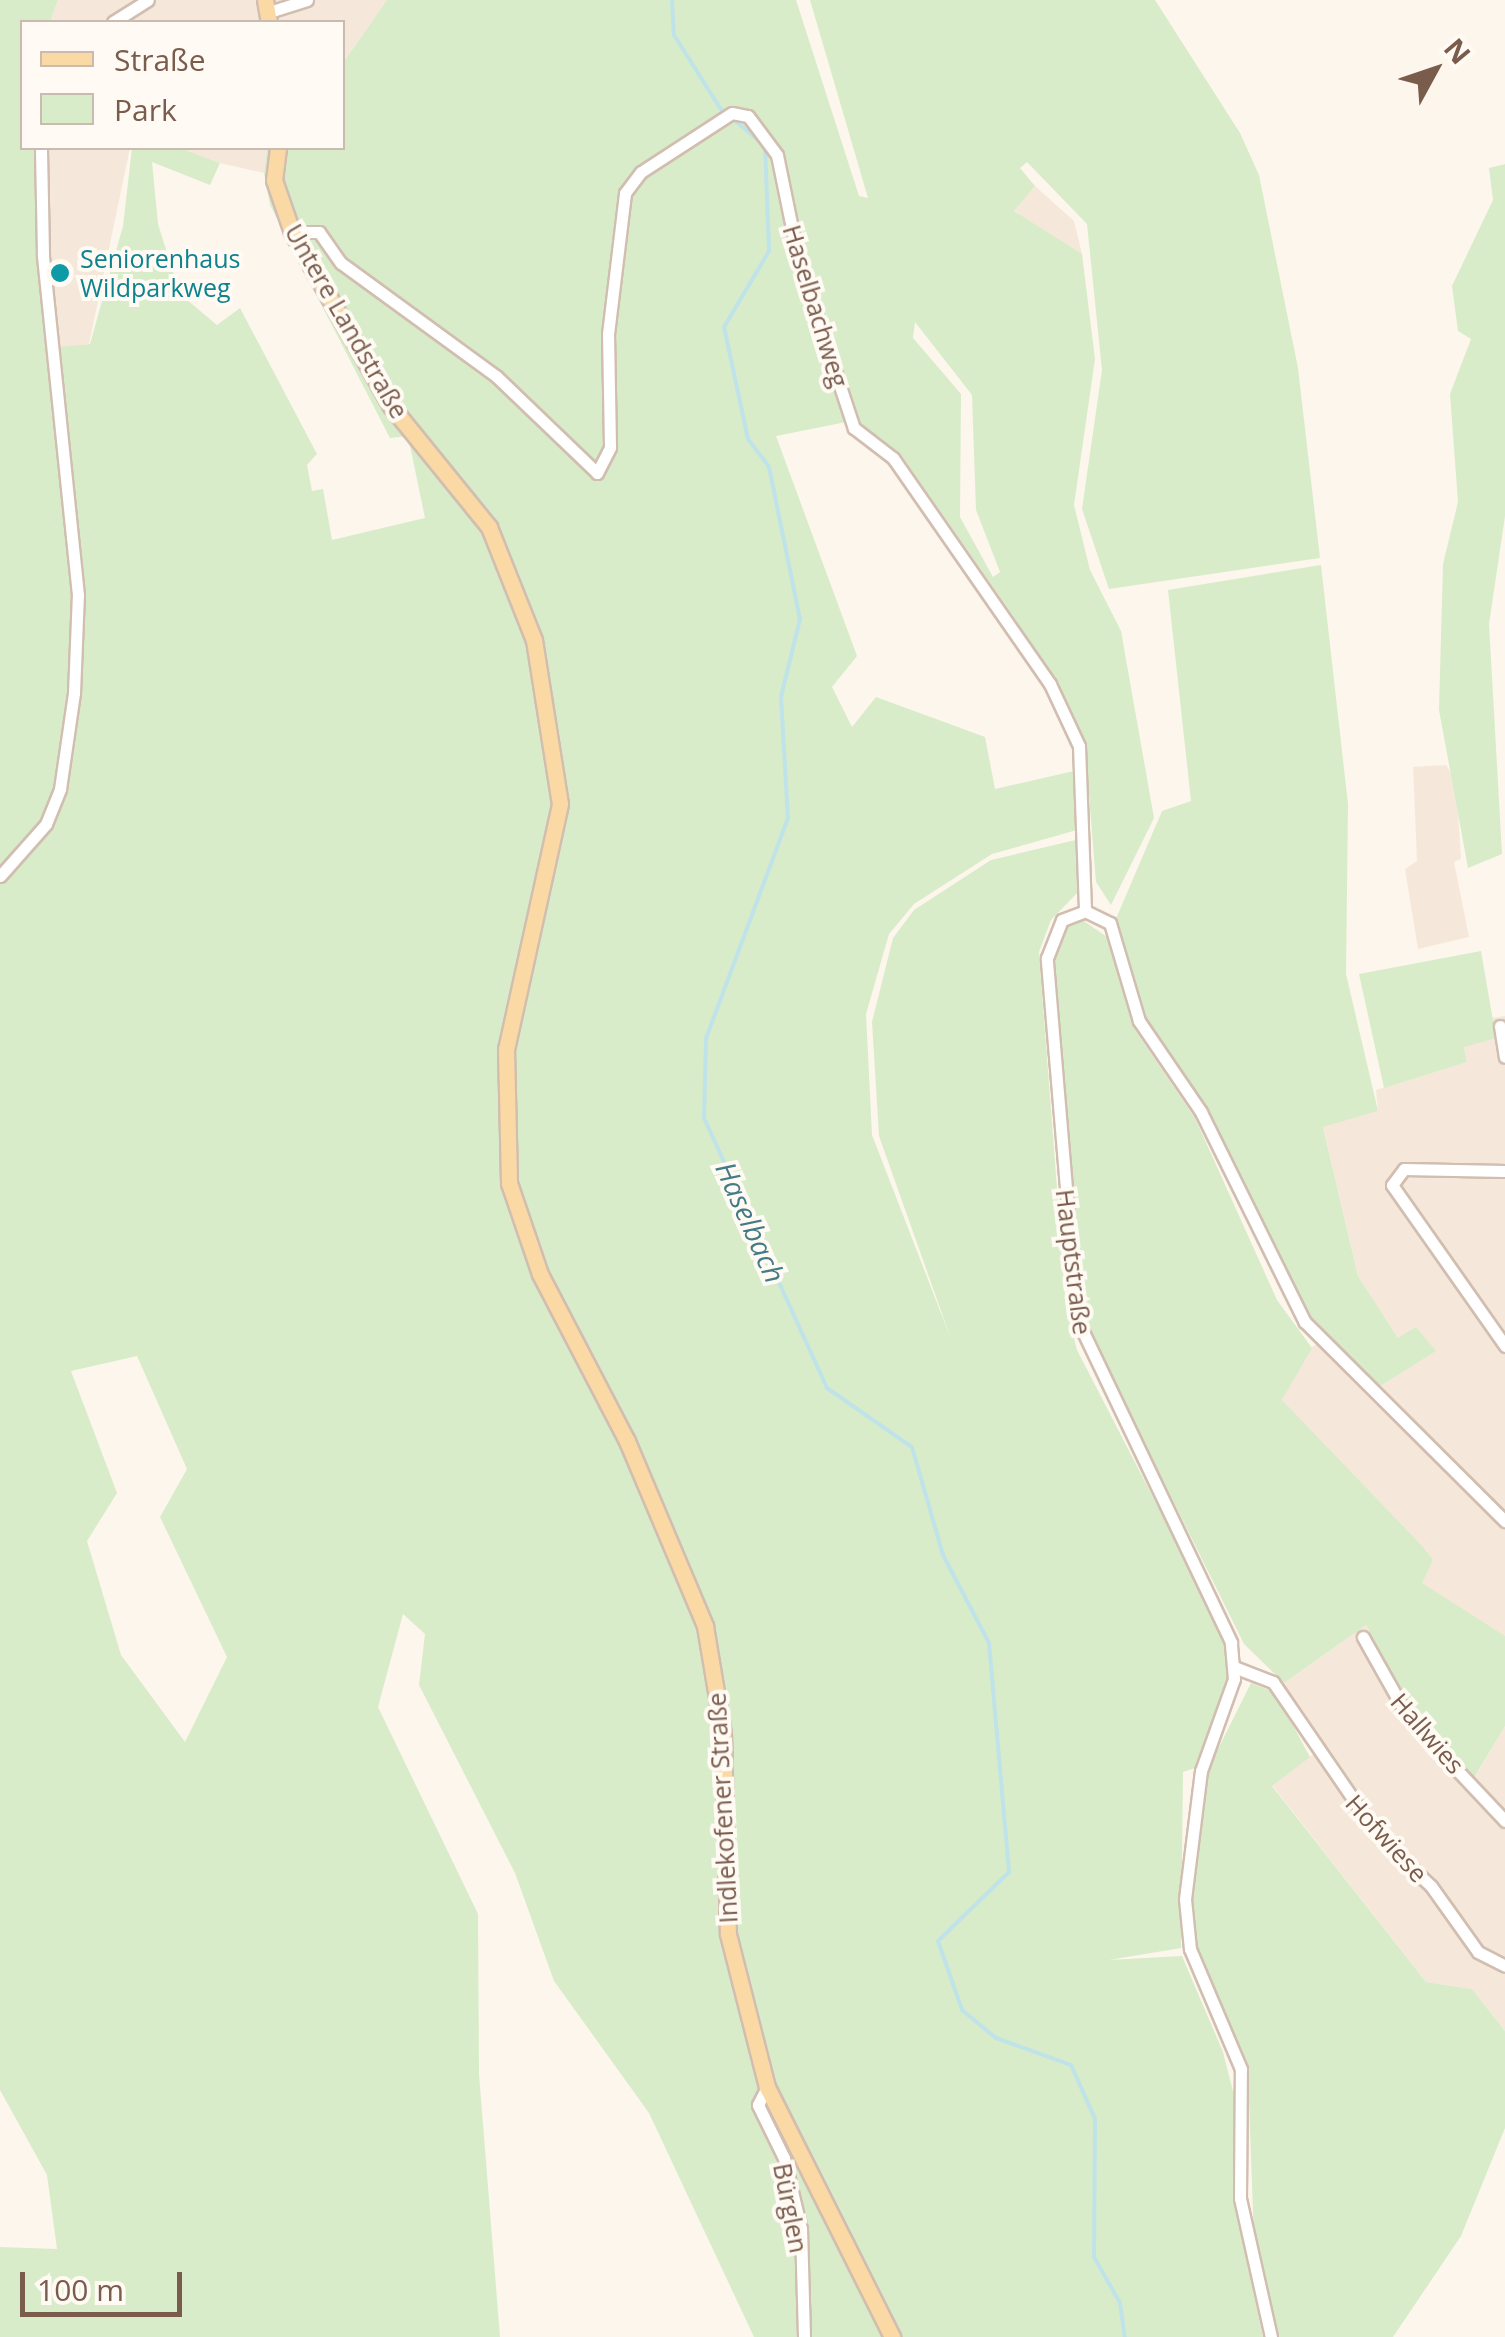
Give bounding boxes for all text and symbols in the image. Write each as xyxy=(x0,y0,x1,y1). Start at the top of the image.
legend xyxy=(20,20,345,150)
north arrow xyxy=(1385,20,1485,120)
text: N xyxy=(1436,30,1480,72)
text: Straße xyxy=(114,39,206,80)
text: Park xyxy=(114,89,177,130)
street label: Untere Landstraße xyxy=(279,219,415,423)
street label: Haselbachweg xyxy=(777,221,855,391)
place label: Seniorenhaus Wildparkweg xyxy=(80,244,240,303)
marker: Seniorenhaus Wildparkweg xyxy=(49,262,71,284)
water label: Haselbach xyxy=(709,1156,793,1288)
street label: Hauptstraße xyxy=(1050,1188,1098,1336)
street label: Hallwies xyxy=(1385,1687,1471,1779)
street label: Indlekofener Straße xyxy=(701,1692,743,1924)
street label: Hofwiese xyxy=(1340,1788,1434,1888)
street label: Bürglen xyxy=(768,2160,814,2256)
scale bar xyxy=(25,2252,188,2314)
text: 100 m xyxy=(37,2269,124,2310)

